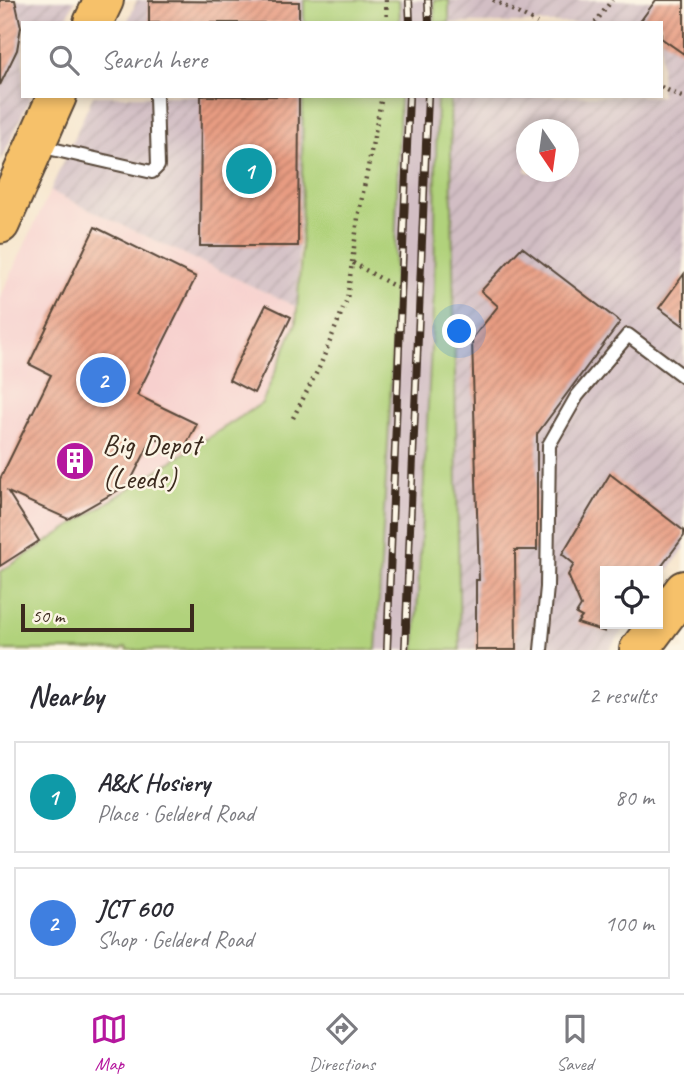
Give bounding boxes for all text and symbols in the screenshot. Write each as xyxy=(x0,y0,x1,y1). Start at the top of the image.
search box xyxy=(21,21,663,98)
icon: search xyxy=(45,41,83,79)
text: Search here xyxy=(101,43,207,76)
north arrow xyxy=(516,119,579,182)
pin: 1 xyxy=(226,145,272,197)
your location xyxy=(442,314,476,348)
pin: 2 xyxy=(80,354,126,406)
place label: Big Depot (Leeds) xyxy=(102,425,204,497)
building icon: Big Depot (Leeds) xyxy=(54,440,96,482)
map controls xyxy=(600,566,663,629)
button: locate xyxy=(600,566,663,629)
scale bar xyxy=(21,601,194,633)
text: 50 m xyxy=(32,604,64,628)
text: Nearby xyxy=(28,677,104,715)
text: 2 results xyxy=(589,681,656,710)
text: A&K Hosiery xyxy=(97,766,210,799)
text: 1 xyxy=(48,783,58,812)
text: 80 m xyxy=(615,783,654,812)
text: Place · Gelderd Road xyxy=(97,799,254,828)
text: JCT 600 xyxy=(97,892,172,925)
text: 2 xyxy=(48,909,58,938)
text: 100 m xyxy=(605,909,654,938)
text: Shop · Gelderd Road xyxy=(97,925,253,954)
tab: Map xyxy=(90,1010,128,1076)
tab: Directions xyxy=(309,1010,375,1076)
tab: Saved xyxy=(556,1010,594,1076)

